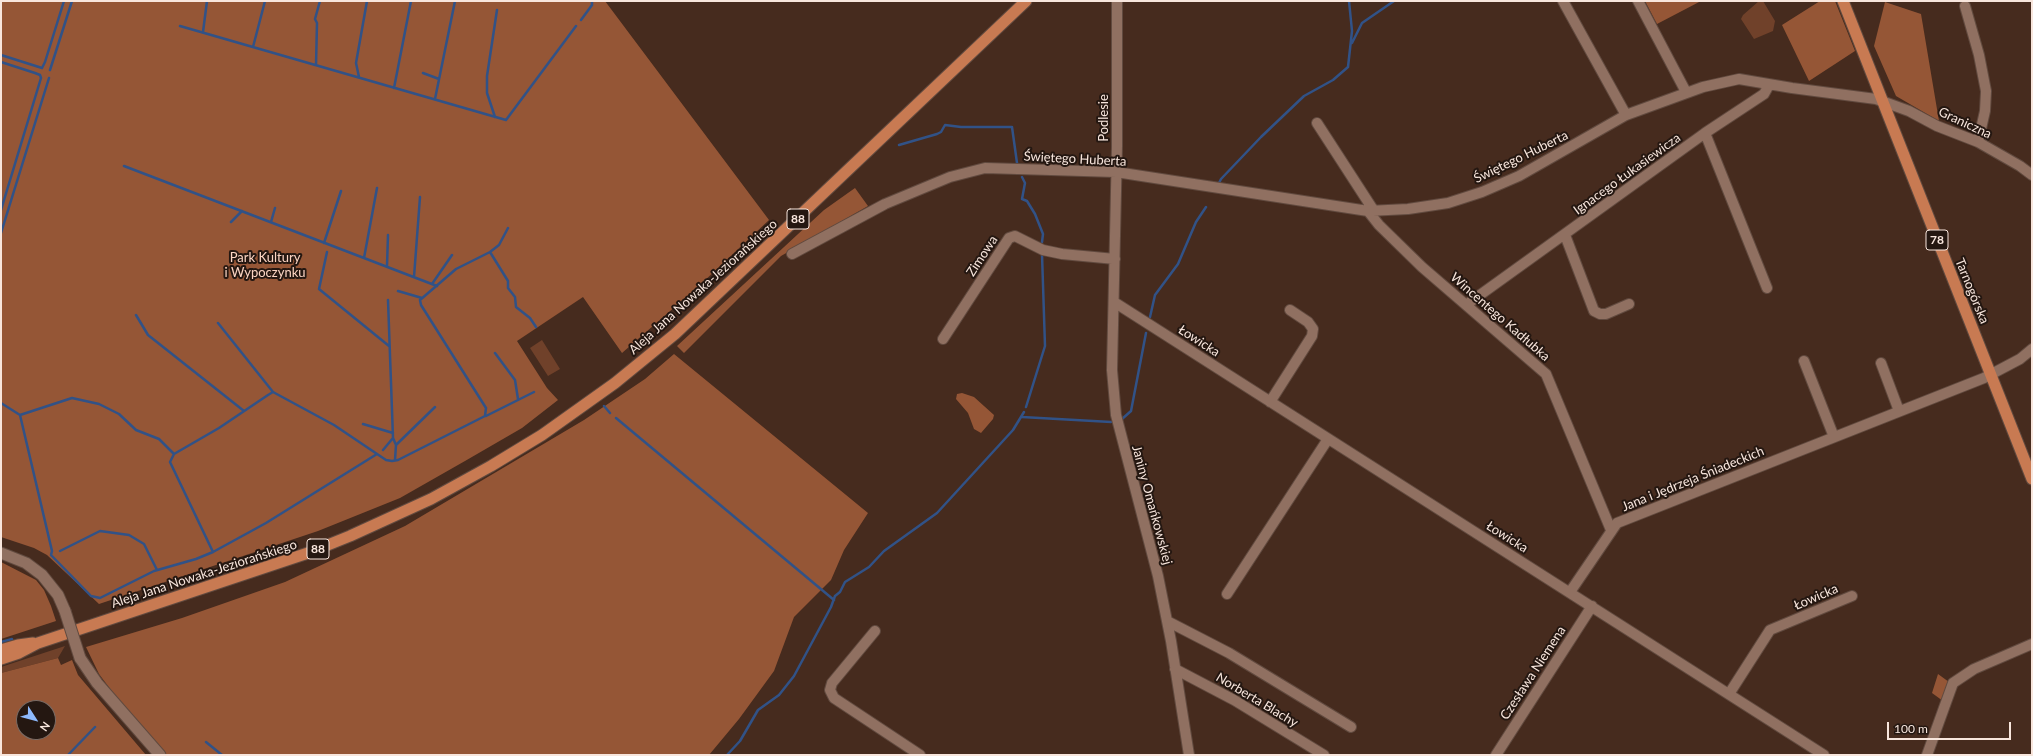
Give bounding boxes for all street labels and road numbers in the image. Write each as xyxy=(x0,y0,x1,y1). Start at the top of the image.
street label: Podlesie xyxy=(1096,94,1112,142)
street label: Graniczna xyxy=(1936,104,1994,142)
street label: Świętego Huberta xyxy=(1471,127,1571,187)
street label: Ignacego Łukasiewicza xyxy=(1570,130,1684,218)
street label: Świętego Huberta xyxy=(1023,149,1127,169)
road number: 88 xyxy=(787,209,809,229)
street label: Aleja Jana Nowaka-Jeziorańskiego xyxy=(626,216,780,358)
road number: 78 xyxy=(1926,230,1948,250)
street label: Zimowa xyxy=(963,233,1001,279)
street label: Tarnogórska xyxy=(1952,256,1992,326)
street label: Wincentego Kadłubka xyxy=(1447,270,1553,364)
street label: Łowicka xyxy=(1175,322,1223,360)
street label: Jana i Jędrzeja Śniadeckich xyxy=(1620,443,1766,515)
street label: Janiny Omańkowskiej xyxy=(1129,444,1175,566)
street label: Łowicka xyxy=(1483,518,1531,556)
street label: Aleja Jana Nowaka-Jeziorańskiego xyxy=(109,537,299,611)
road number: 88 xyxy=(307,539,329,559)
street label: Łowicka xyxy=(1792,581,1840,613)
street label: Czesława Niemena xyxy=(1497,623,1569,723)
street label: Norberta Blachy xyxy=(1213,669,1301,731)

